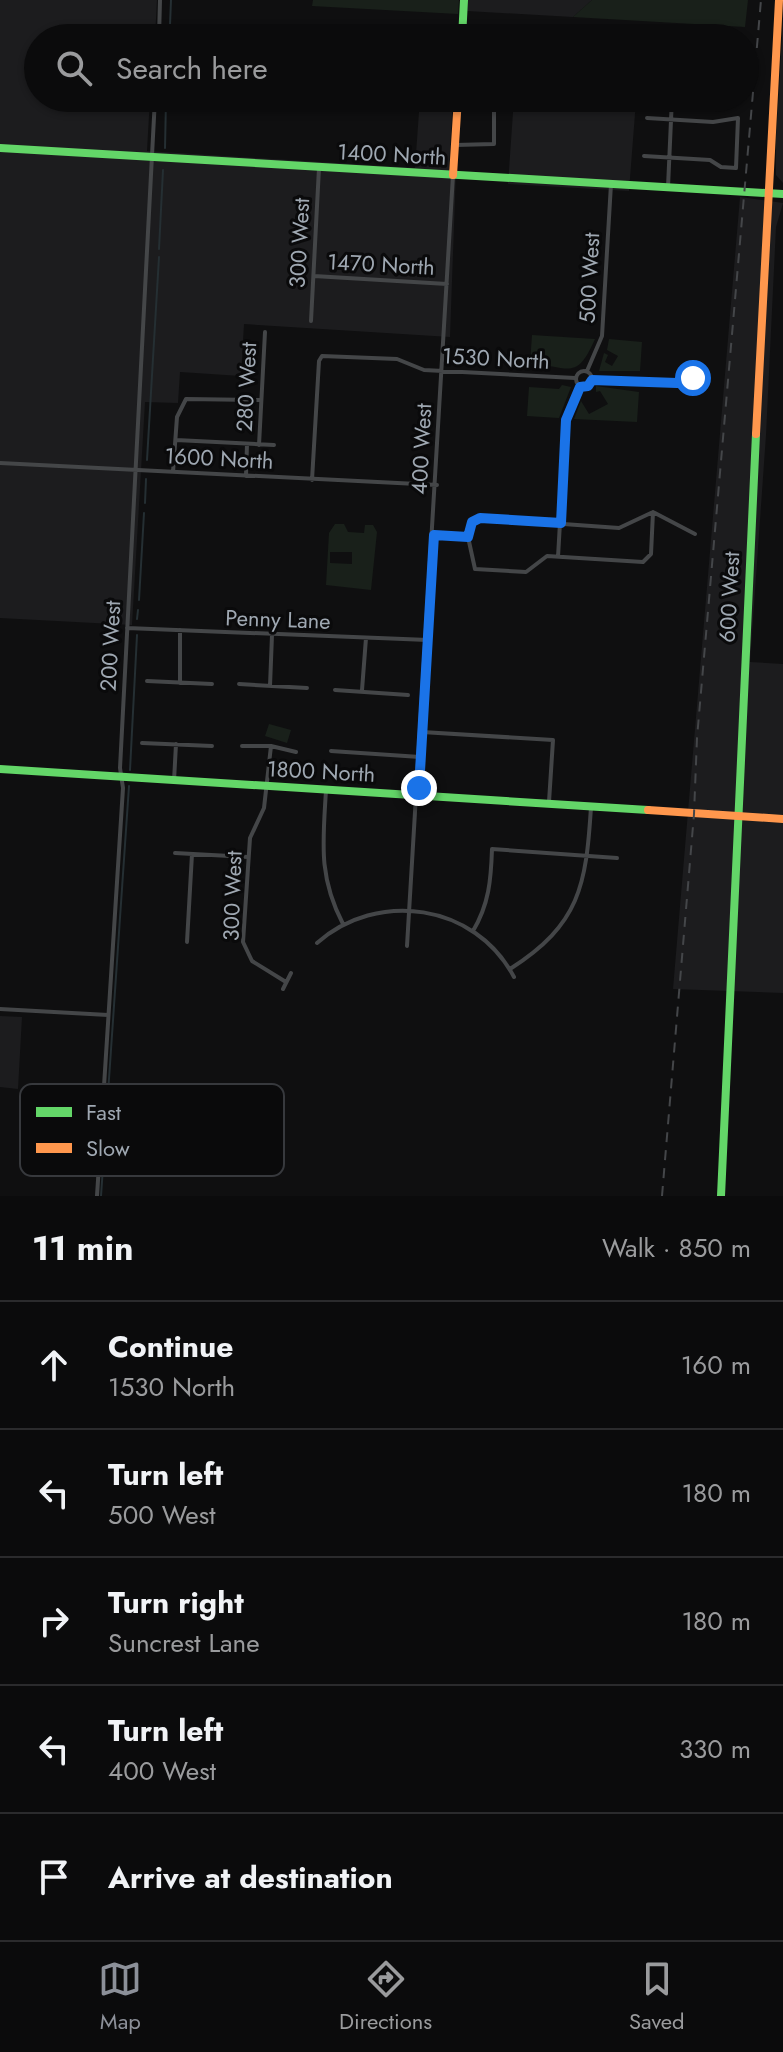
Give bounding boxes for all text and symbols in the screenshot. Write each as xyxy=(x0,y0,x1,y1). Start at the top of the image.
search box xyxy=(24,24,759,112)
icon: search xyxy=(52,46,96,90)
text: Search here xyxy=(116,47,268,90)
street label: 1400 North xyxy=(337,135,447,173)
street label: 300 West xyxy=(281,196,317,289)
street label: 500 West xyxy=(571,231,607,324)
street label: 1470 North xyxy=(326,245,436,283)
street label: 1530 North xyxy=(441,339,551,377)
street label: 280 West xyxy=(228,341,264,433)
route start xyxy=(675,360,711,396)
street label: 400 West xyxy=(403,402,439,495)
street label: 1600 North xyxy=(164,439,274,477)
street label: 600 West xyxy=(711,550,747,643)
street label: 200 West xyxy=(92,599,128,692)
street label: Penny Lane xyxy=(225,601,331,637)
street label: 1800 North xyxy=(266,752,376,790)
route end xyxy=(401,770,437,806)
street label: 300 West xyxy=(214,849,250,942)
legend xyxy=(20,1084,284,1176)
text: Fast xyxy=(86,1096,122,1128)
text: Slow xyxy=(86,1132,130,1164)
text: 11 min xyxy=(32,1224,134,1273)
text: Walk · 850 m xyxy=(602,1229,751,1267)
text: Continue xyxy=(108,1325,234,1368)
icon: ahead xyxy=(32,1343,76,1387)
text: 160 m xyxy=(681,1346,751,1384)
text: 1530 North xyxy=(108,1368,235,1406)
text: Turn left xyxy=(108,1453,223,1496)
icon: left xyxy=(32,1471,76,1515)
text: 180 m xyxy=(681,1474,751,1512)
text: 500 West xyxy=(108,1496,215,1534)
text: Turn right xyxy=(108,1581,244,1624)
icon: right xyxy=(32,1599,76,1643)
text: 180 m xyxy=(681,1602,751,1640)
text: Suncrest Lane xyxy=(108,1624,260,1662)
text: Turn left xyxy=(108,1709,223,1752)
icon: left xyxy=(32,1727,76,1771)
text: 330 m xyxy=(679,1730,751,1768)
text: 400 West xyxy=(108,1752,216,1790)
icon: arrive xyxy=(32,1855,76,1899)
text: Arrive at destination xyxy=(108,1856,393,1899)
tab: Map xyxy=(98,1957,142,2037)
tab: Directions xyxy=(339,1957,432,2037)
tab: Saved xyxy=(629,1957,685,2037)

